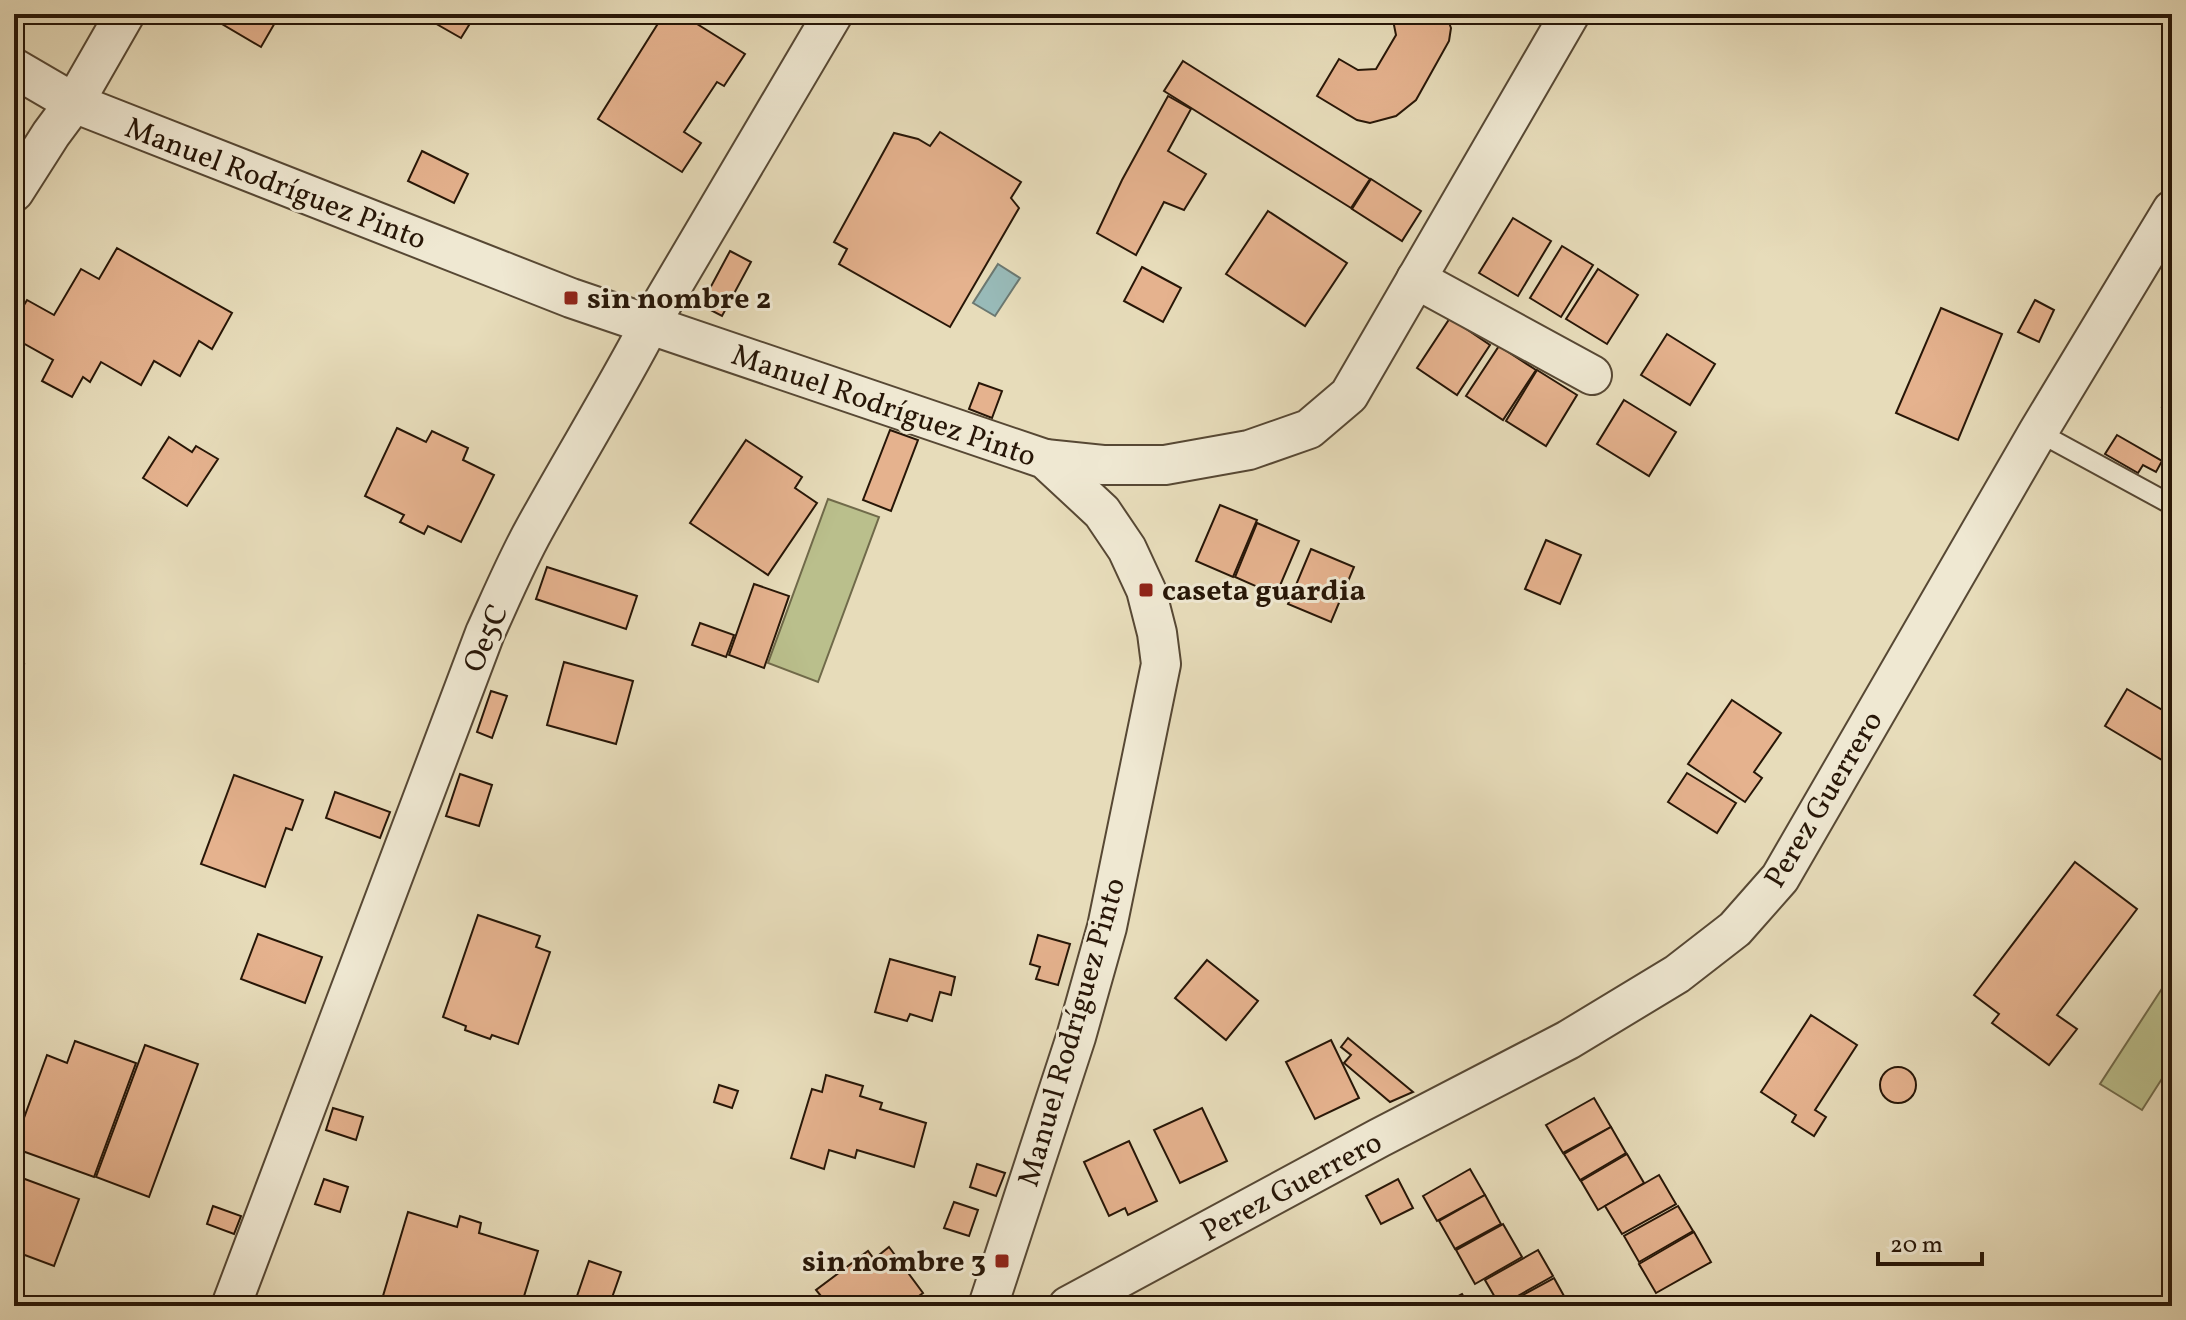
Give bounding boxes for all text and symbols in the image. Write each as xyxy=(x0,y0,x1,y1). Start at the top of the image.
street label: Manuel Rodríguez Pinto xyxy=(119,108,432,262)
place label: sin nombre 2 xyxy=(587,279,771,321)
marker: sin nombre 2 xyxy=(562,289,580,307)
street label: Manuel Rodríguez Pinto xyxy=(726,335,1041,479)
place label: caseta guardia xyxy=(1162,571,1366,613)
marker: caseta guardia xyxy=(1137,581,1155,599)
street label: Oe5C xyxy=(454,598,520,679)
street label: Perez Guerrero xyxy=(1755,704,1894,896)
street label: Manuel Rodríguez Pinto xyxy=(1009,873,1137,1192)
street label: Perez Guerrero xyxy=(1194,1122,1390,1253)
scale bar xyxy=(1878,1216,1982,1266)
text: 20 m xyxy=(1890,1229,1943,1263)
place label: sin nombre 3 xyxy=(802,1242,986,1284)
marker: sin nombre 3 xyxy=(993,1252,1011,1270)

